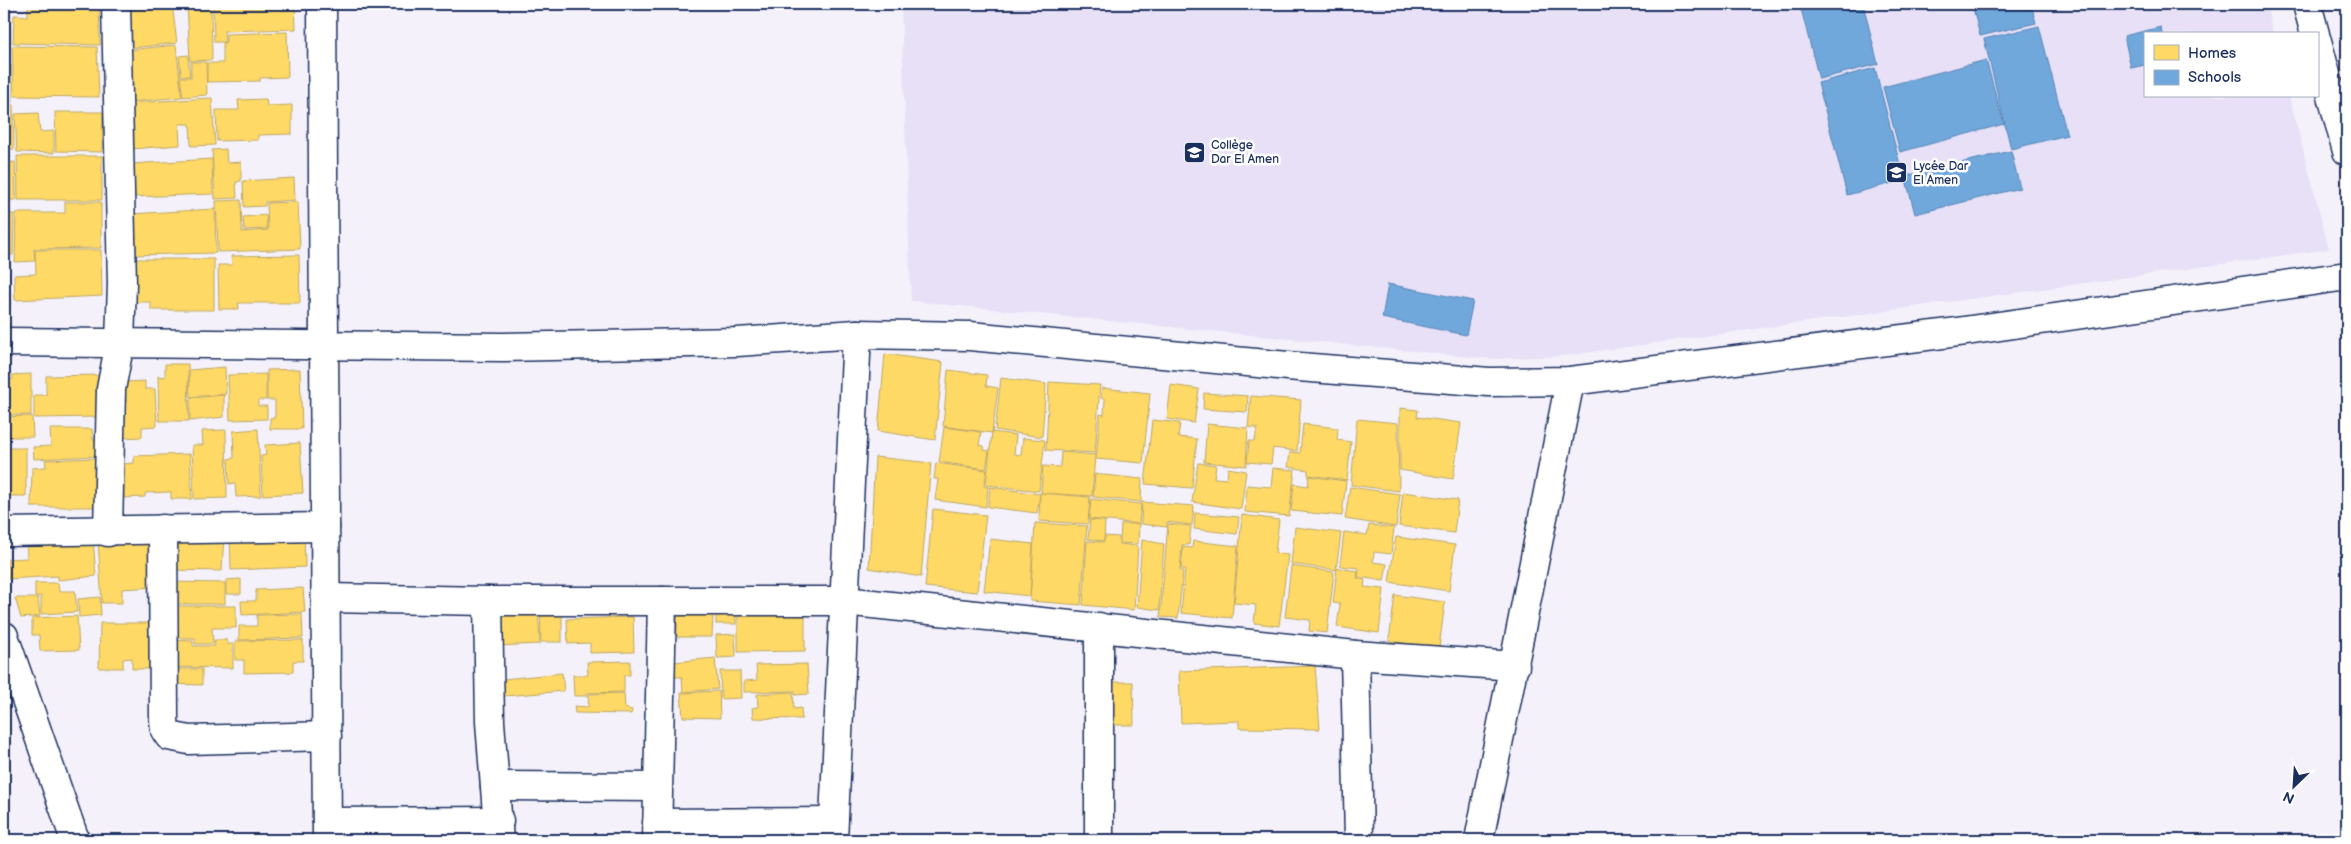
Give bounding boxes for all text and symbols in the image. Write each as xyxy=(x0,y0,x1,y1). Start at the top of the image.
legend xyxy=(2144,32,2318,98)
text: Homes xyxy=(2188,44,2237,63)
text: Schools xyxy=(2188,68,2242,87)
place label: Collège Dar El Amen xyxy=(1211,138,1279,167)
school or university icon: Collège Dar El Amen xyxy=(1183,140,1207,164)
place label: Lycée Dar El Amen xyxy=(1913,159,1969,188)
school or university icon: Lycée Dar El Amen xyxy=(1885,161,1909,185)
north arrow xyxy=(2268,762,2318,812)
text: N xyxy=(2280,787,2297,807)

